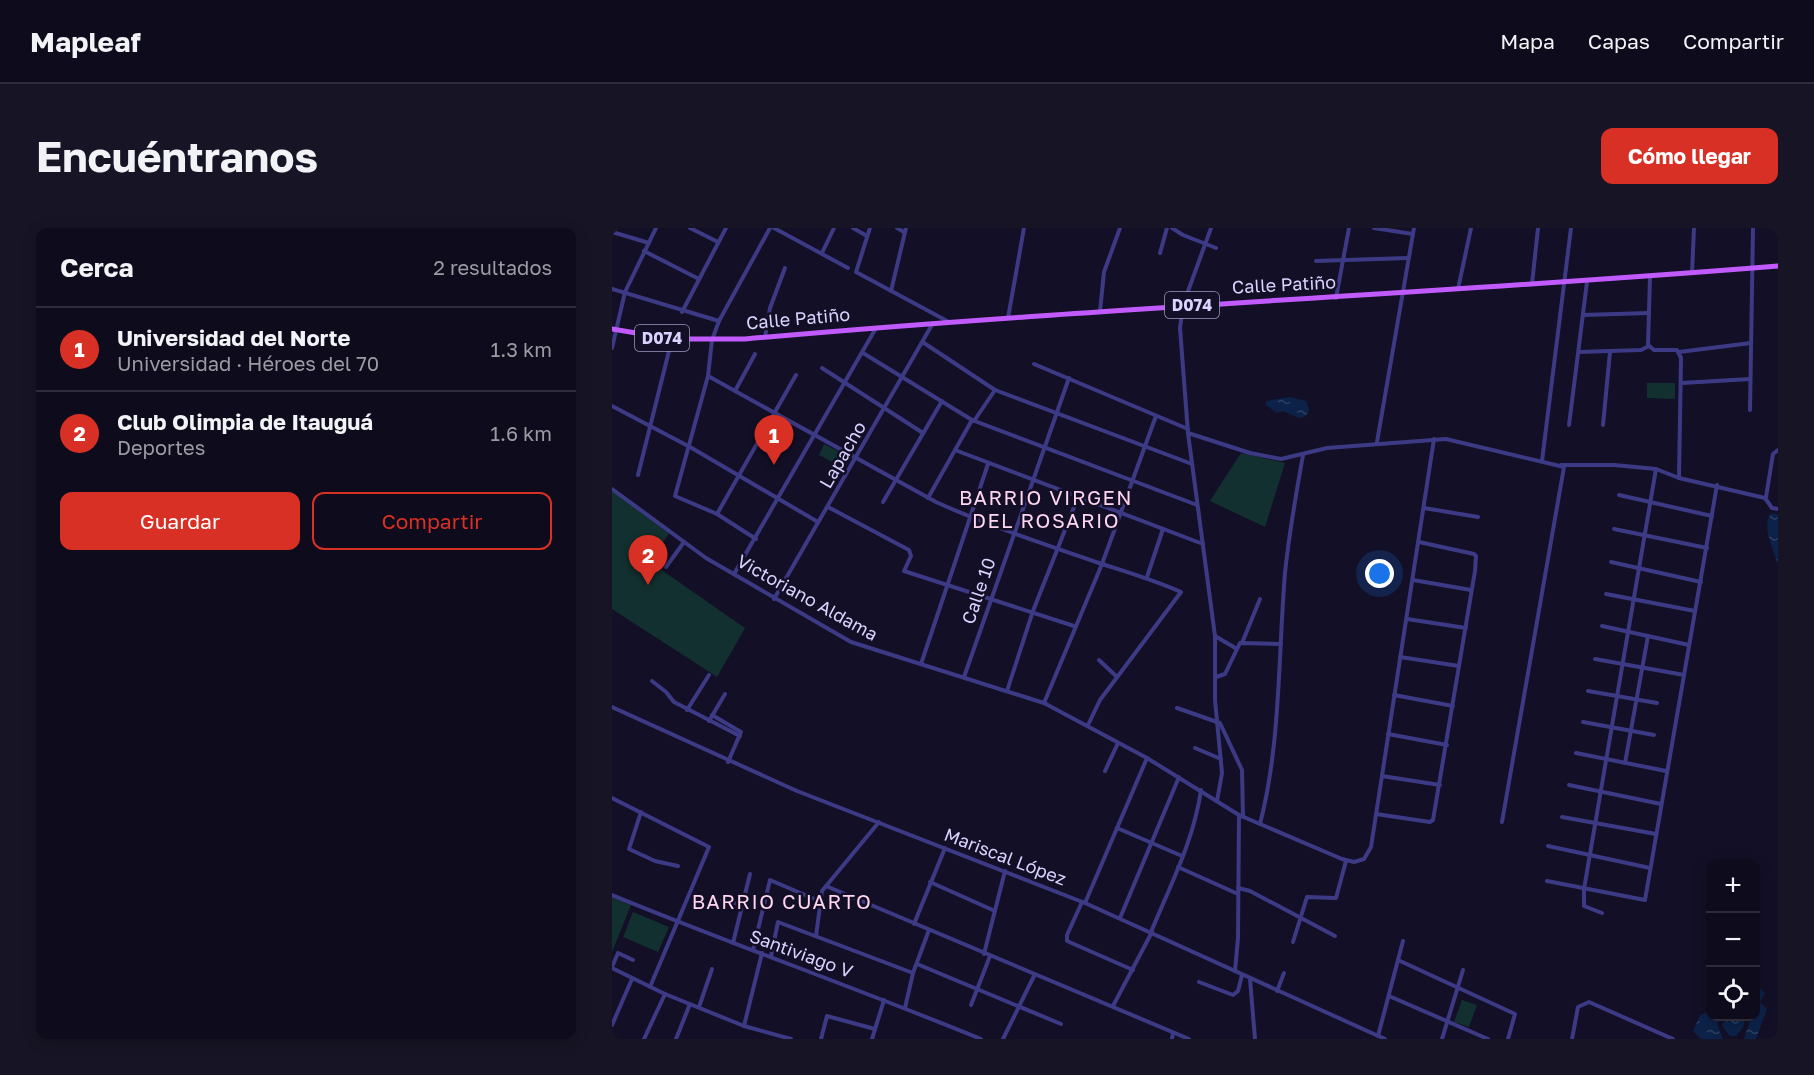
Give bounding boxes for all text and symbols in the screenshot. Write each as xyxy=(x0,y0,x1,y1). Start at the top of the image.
text: Mapleaf xyxy=(30,25,141,58)
text: Mapa xyxy=(1500,28,1555,54)
text: Capas xyxy=(1588,28,1650,54)
text: Compartir xyxy=(1683,28,1784,54)
button: Cómo llegar xyxy=(1601,128,1778,184)
text: Encuéntranos xyxy=(36,131,318,181)
text: Cerca xyxy=(60,252,134,283)
text: 2 resultados xyxy=(433,255,552,279)
street label: Calle Patiño xyxy=(1231,270,1337,298)
road number: D074 xyxy=(1165,292,1219,318)
street label: Calle Patiño xyxy=(745,303,851,334)
text: Universidad del Norte xyxy=(117,324,350,351)
road number: D074 xyxy=(635,325,689,351)
text: 1 xyxy=(74,337,85,361)
text: 1.3 km xyxy=(491,337,552,361)
text: Universidad · Héroes del 70 xyxy=(117,351,379,375)
text: Club Olimpia de Itauguá xyxy=(117,408,373,435)
pin: 1 xyxy=(754,416,794,465)
street label: Lapacho xyxy=(814,417,870,492)
text: 2 xyxy=(73,421,86,445)
text: 1.6 km xyxy=(490,421,552,445)
text: Deportes xyxy=(117,435,205,459)
district label: BARRIO VIRGEN DEL ROSARIO xyxy=(959,485,1133,532)
button: Guardar xyxy=(60,492,300,550)
button: Compartir xyxy=(312,492,552,550)
pin: 2 xyxy=(628,536,668,585)
street label: Victoriano Aldama xyxy=(733,549,882,645)
street label: Calle 10 xyxy=(956,555,1000,627)
your location xyxy=(1365,559,1394,588)
street label: Mariscal López xyxy=(941,823,1069,889)
map controls xyxy=(1706,859,1760,1021)
button: + xyxy=(1706,859,1760,913)
district label: BARRIO CUARTO xyxy=(692,889,872,913)
button: − xyxy=(1706,913,1760,967)
street label: Santiviago V xyxy=(747,924,856,982)
button: locate xyxy=(1706,967,1760,1021)

